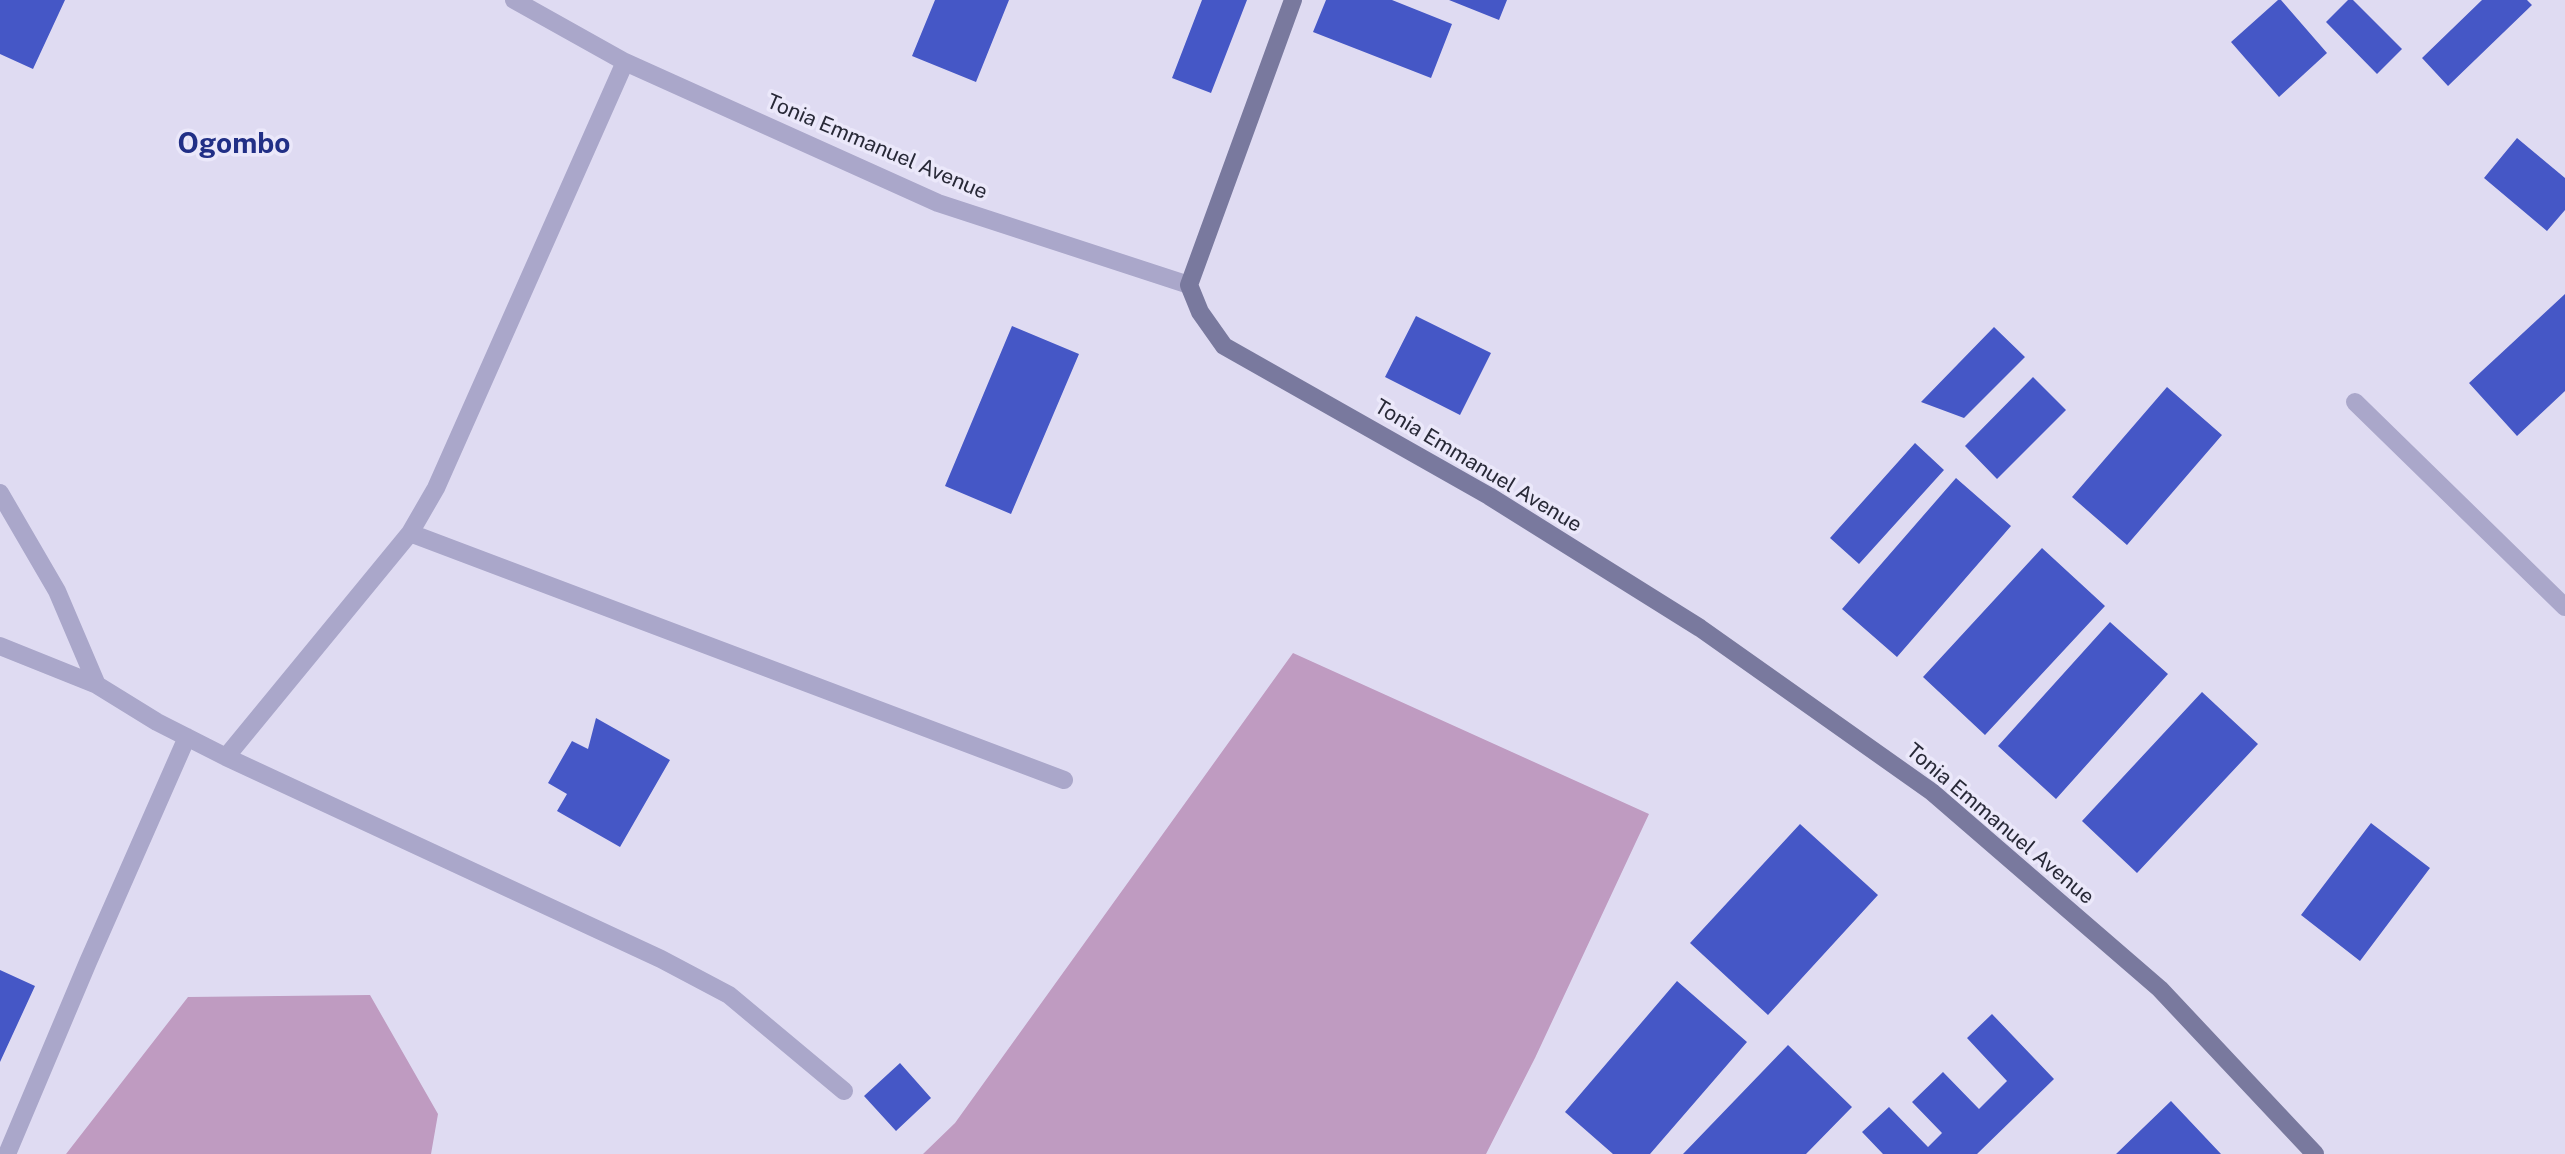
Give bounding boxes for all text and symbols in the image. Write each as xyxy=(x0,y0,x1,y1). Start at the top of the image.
street label: Tonia Emmanuel Avenue xyxy=(763,89,991,205)
district label: Ogombo xyxy=(178,127,290,161)
street label: Tonia Emmanuel Avenue xyxy=(1370,394,1586,538)
street label: Tonia Emmanuel Avenue xyxy=(1901,738,2099,910)

